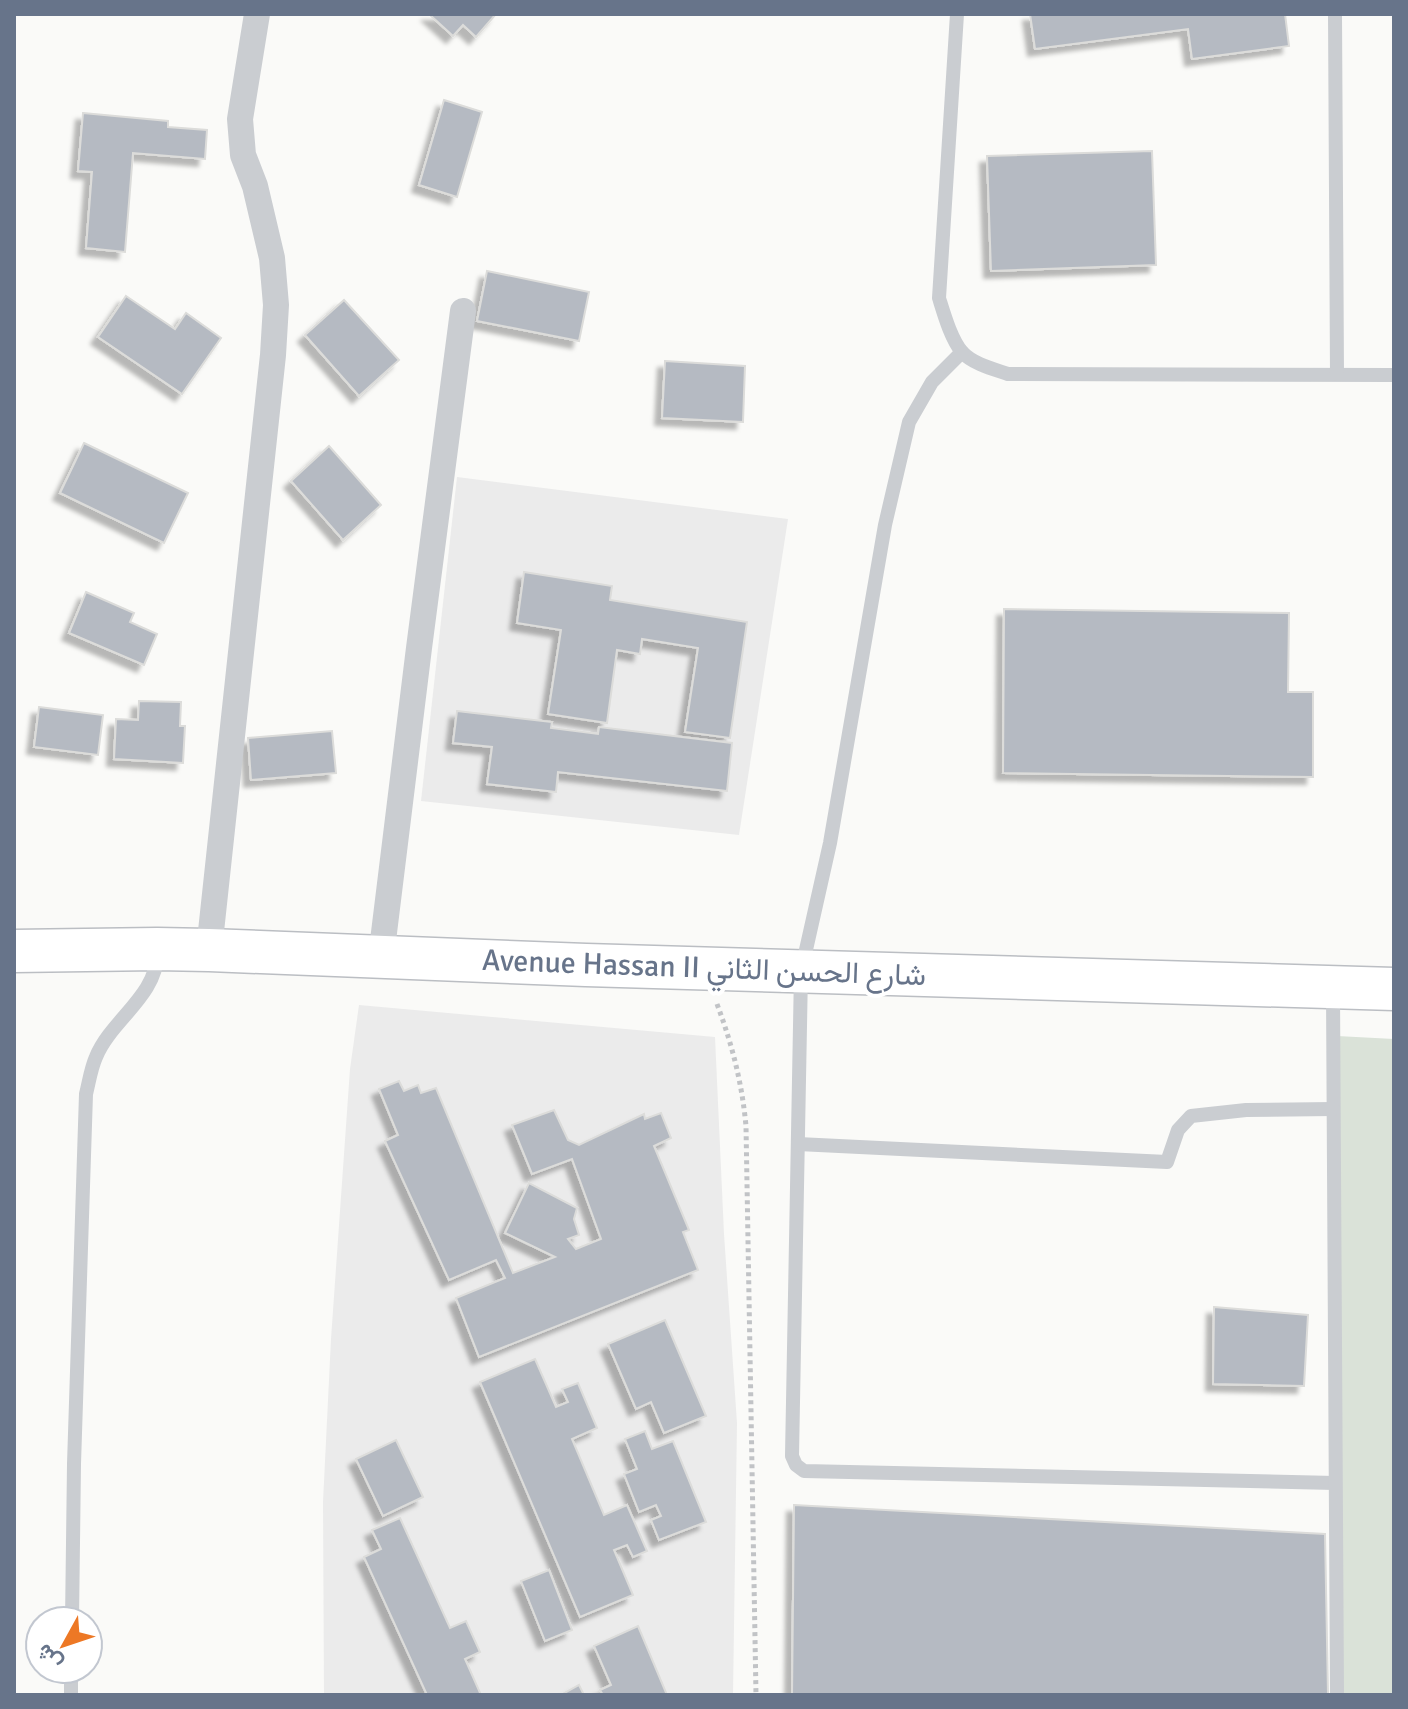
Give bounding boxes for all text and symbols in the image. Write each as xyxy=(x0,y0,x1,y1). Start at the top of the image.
street label: Avenue Hassan II شارع الحسن الثاني xyxy=(481,942,927,999)
north arrow xyxy=(24,1605,104,1685)
text: ش xyxy=(30,1639,68,1676)

